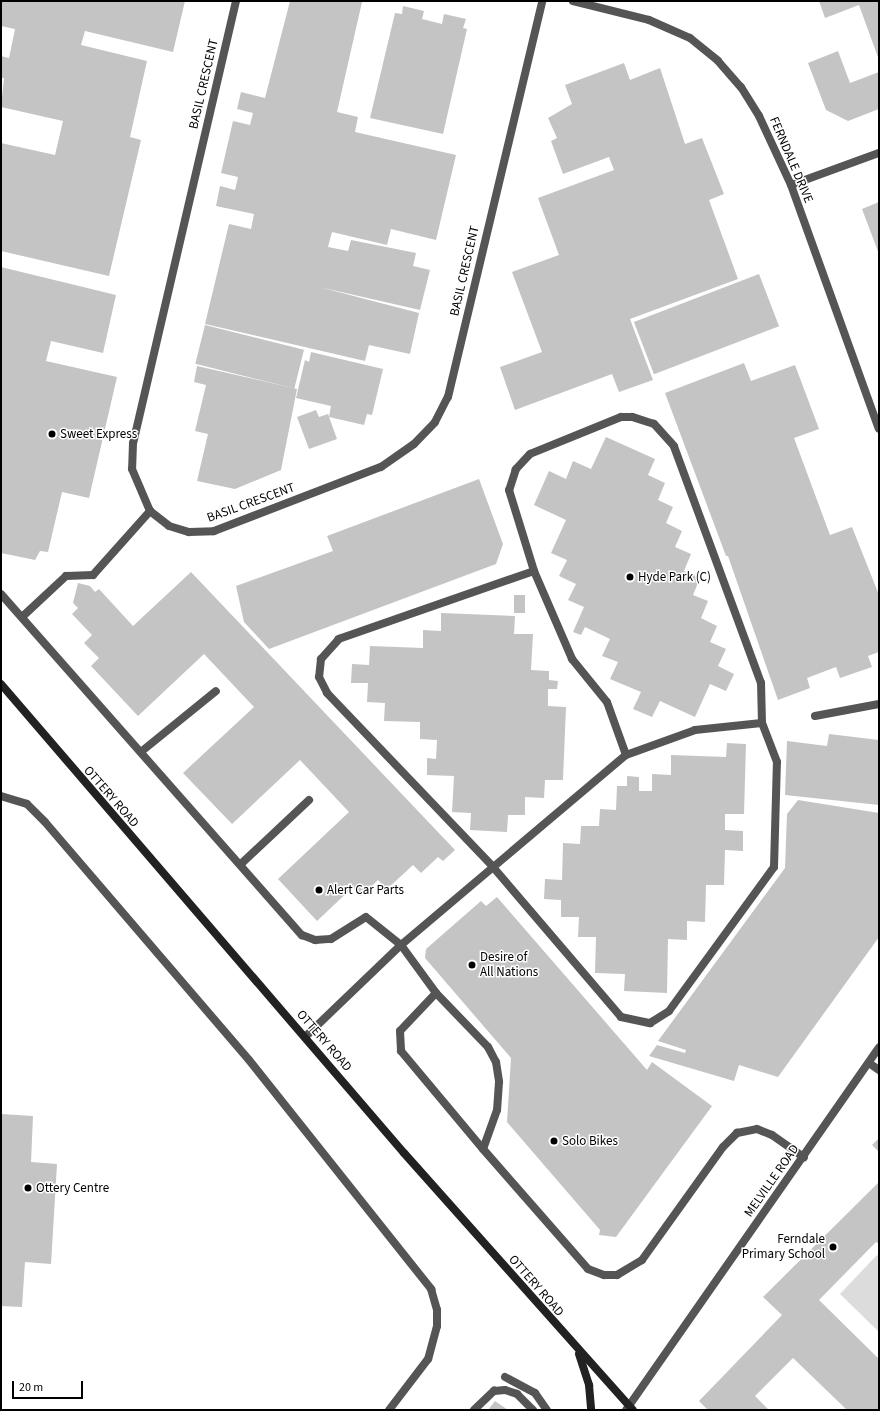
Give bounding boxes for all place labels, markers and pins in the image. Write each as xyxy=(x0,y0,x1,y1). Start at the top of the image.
place label: Sweet Express xyxy=(60,426,137,442)
marker: Sweet Express xyxy=(47,429,57,439)
place label: Hyde Park (C) xyxy=(638,569,711,585)
marker: Hyde Park (C) xyxy=(625,572,635,582)
place label: Alert Car Parts xyxy=(327,882,404,898)
marker: Alert Car Parts xyxy=(314,885,324,895)
place label: Desire of All Nations xyxy=(480,950,538,981)
marker: Desire of All Nations xyxy=(467,960,477,970)
place label: Solo Bikes xyxy=(562,1133,618,1149)
marker: Solo Bikes xyxy=(549,1136,559,1146)
place label: Ottery Centre xyxy=(36,1180,109,1196)
marker: Ottery Centre xyxy=(23,1183,33,1193)
place label: Ferndale Primary School xyxy=(742,1232,825,1263)
marker: Ferndale Primary School xyxy=(828,1242,838,1252)

